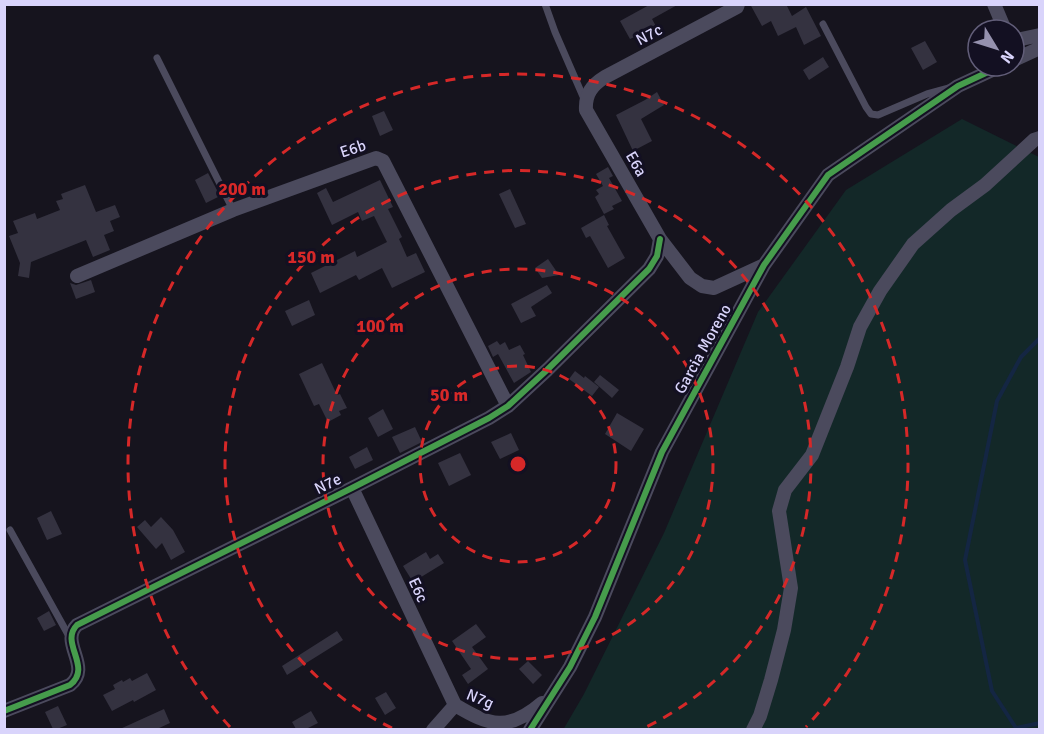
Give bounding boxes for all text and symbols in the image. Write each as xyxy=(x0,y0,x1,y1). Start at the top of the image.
north arrow xyxy=(966,18,1026,78)
street label: N7c xyxy=(632,20,666,50)
text: N xyxy=(996,46,1018,67)
street label: E6b xyxy=(337,135,369,163)
street label: E6a xyxy=(621,148,651,180)
text: 200 m xyxy=(218,178,266,200)
text: 150 m xyxy=(287,246,335,268)
street label: Garcia Moreno xyxy=(670,301,736,397)
text: 100 m xyxy=(356,315,404,337)
text: 50 m xyxy=(430,384,468,406)
centre of rings xyxy=(508,454,528,474)
street label: N7e xyxy=(311,469,345,499)
street label: E6c xyxy=(404,574,432,606)
street label: N7g xyxy=(463,684,497,714)

